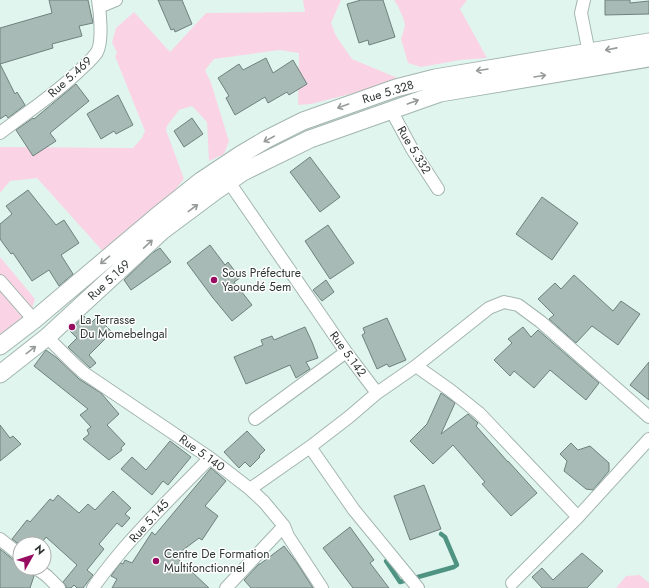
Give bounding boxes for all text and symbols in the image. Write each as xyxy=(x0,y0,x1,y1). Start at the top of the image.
one-way arrow xyxy=(604,45,617,53)
street label: Rue 5.469 xyxy=(44,52,96,102)
one-way arrow xyxy=(476,67,489,75)
one-way arrow xyxy=(533,72,546,80)
street label: Rue 5.328 xyxy=(360,76,416,108)
one-way arrow xyxy=(406,98,418,106)
one-way arrow xyxy=(338,103,350,111)
street label: Rue 5.332 xyxy=(393,123,435,178)
one-way arrow xyxy=(263,135,275,143)
one-way arrow xyxy=(187,204,198,212)
one-way arrow xyxy=(143,239,153,249)
street label: Rue 5.169 xyxy=(84,255,134,304)
one-way arrow xyxy=(99,256,110,265)
place label: Sous Préfecture Yaoundé 5em xyxy=(222,264,301,296)
marker: Sous Préfecture Yaoundé 5em xyxy=(209,275,219,285)
place label: La Terrasse Du Momebelngal xyxy=(80,311,167,343)
marker: La Terrasse Du Momebelngal xyxy=(67,322,77,332)
street label: Rue 5.142 xyxy=(325,328,371,381)
one-way arrow xyxy=(25,345,36,354)
street label: Rue 5.140 xyxy=(175,430,229,476)
street label: Rue 5.145 xyxy=(125,495,173,546)
north arrow xyxy=(12,536,52,576)
text: N xyxy=(31,541,49,558)
place label: Centre De Formation Multifonctionnel xyxy=(164,545,270,577)
marker: Centre De Formation Multifonctionnel xyxy=(151,556,161,566)

